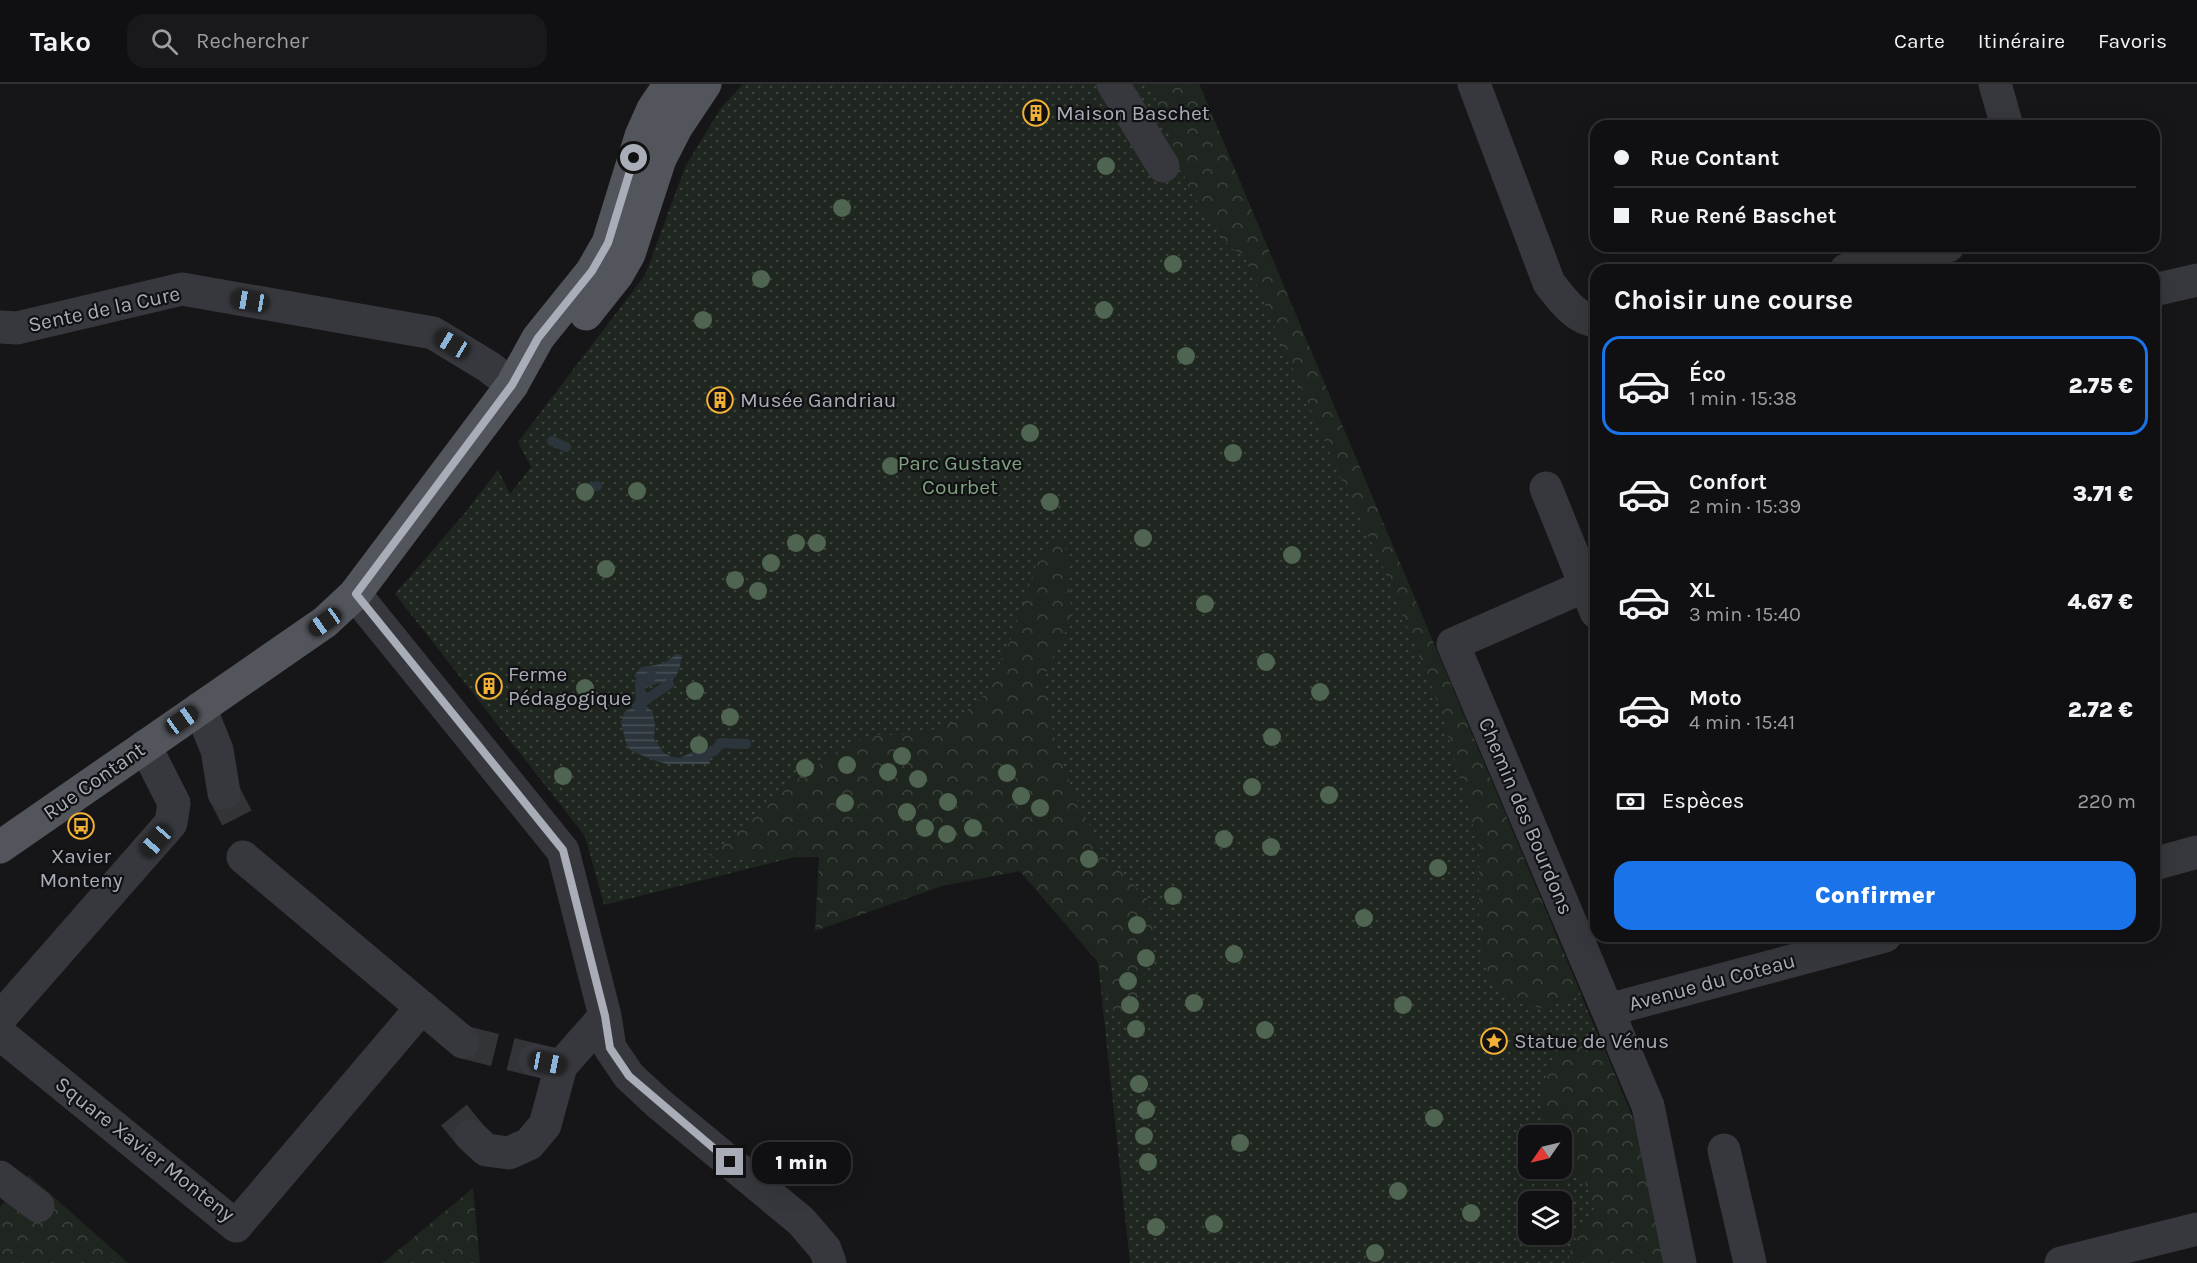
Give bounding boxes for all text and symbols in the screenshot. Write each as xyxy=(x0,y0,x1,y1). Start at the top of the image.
search box xyxy=(127,14,547,68)
text: Tako xyxy=(30,25,91,58)
icon: search xyxy=(148,25,181,58)
text: Rechercher xyxy=(196,28,309,54)
text: Carte xyxy=(1894,29,1945,53)
text: Itinéraire xyxy=(1978,29,2065,53)
text: Favoris xyxy=(2098,29,2167,53)
building icon: Maison Baschet xyxy=(1021,98,1051,128)
place label: Maison Baschet xyxy=(1056,101,1210,125)
route start xyxy=(620,144,647,171)
text: Rue Contant xyxy=(1650,145,1779,171)
text: Rue René Baschet xyxy=(1650,203,1836,229)
street label: Sente de la Cure xyxy=(26,281,182,337)
text: Choisir une course xyxy=(1614,284,1853,316)
car xyxy=(231,289,269,313)
car xyxy=(432,327,472,361)
icon: car xyxy=(1617,359,1671,413)
text: Éco xyxy=(1689,361,1726,387)
text: 2.75 € xyxy=(2068,373,2133,399)
building icon: Musée Gandriau xyxy=(705,385,735,415)
text: 1 min · 15:38 xyxy=(1689,387,1797,410)
place label: Musée Gandriau xyxy=(740,388,896,412)
park label: Parc Gustave Courbet xyxy=(898,451,1022,499)
icon: car xyxy=(1617,467,1671,521)
text: Confort xyxy=(1689,469,1767,495)
text: 3.71 € xyxy=(2073,481,2133,507)
text: 2 min · 15:39 xyxy=(1689,495,1801,518)
icon: car xyxy=(1617,575,1671,629)
text: XL xyxy=(1689,577,1715,603)
text: 4.67 € xyxy=(2067,589,2133,615)
text: 3 min · 15:40 xyxy=(1689,603,1801,626)
car xyxy=(305,604,345,640)
place label: Ferme Pédagogique xyxy=(508,662,632,710)
building icon: Ferme Pédagogique xyxy=(474,671,504,701)
icon: car xyxy=(1617,683,1671,737)
text: Moto xyxy=(1689,685,1742,711)
text: 2.72 € xyxy=(2068,697,2133,723)
car xyxy=(162,702,202,738)
text: 4 min · 15:41 xyxy=(1689,711,1795,734)
street label: Chemin des Bourdons xyxy=(1474,714,1578,918)
street label: Rue Contant xyxy=(39,737,149,825)
icon: cash xyxy=(1614,785,1647,818)
text: Espèces xyxy=(1662,788,1744,814)
text: 220 m xyxy=(2077,790,2136,813)
bus stop icon: Xavier Monteny xyxy=(66,811,96,841)
car xyxy=(137,822,175,860)
place label: Xavier Monteny xyxy=(39,844,123,892)
button: Confirmer xyxy=(1614,861,2136,930)
street label: Avenue du Coteau xyxy=(1626,948,1798,1016)
place icon: Statue de Vénus xyxy=(1479,1026,1509,1056)
place label: Statue de Vénus xyxy=(1514,1029,1669,1053)
car xyxy=(529,1051,567,1075)
street label: Square Xavier Monteny xyxy=(51,1072,240,1227)
north arrow xyxy=(1518,1125,1572,1179)
map controls xyxy=(1518,1125,1572,1245)
callout: 1 min xyxy=(751,1141,850,1183)
route end xyxy=(716,1148,743,1175)
text: 1 min xyxy=(775,1151,828,1174)
button: layers xyxy=(1518,1191,1572,1245)

